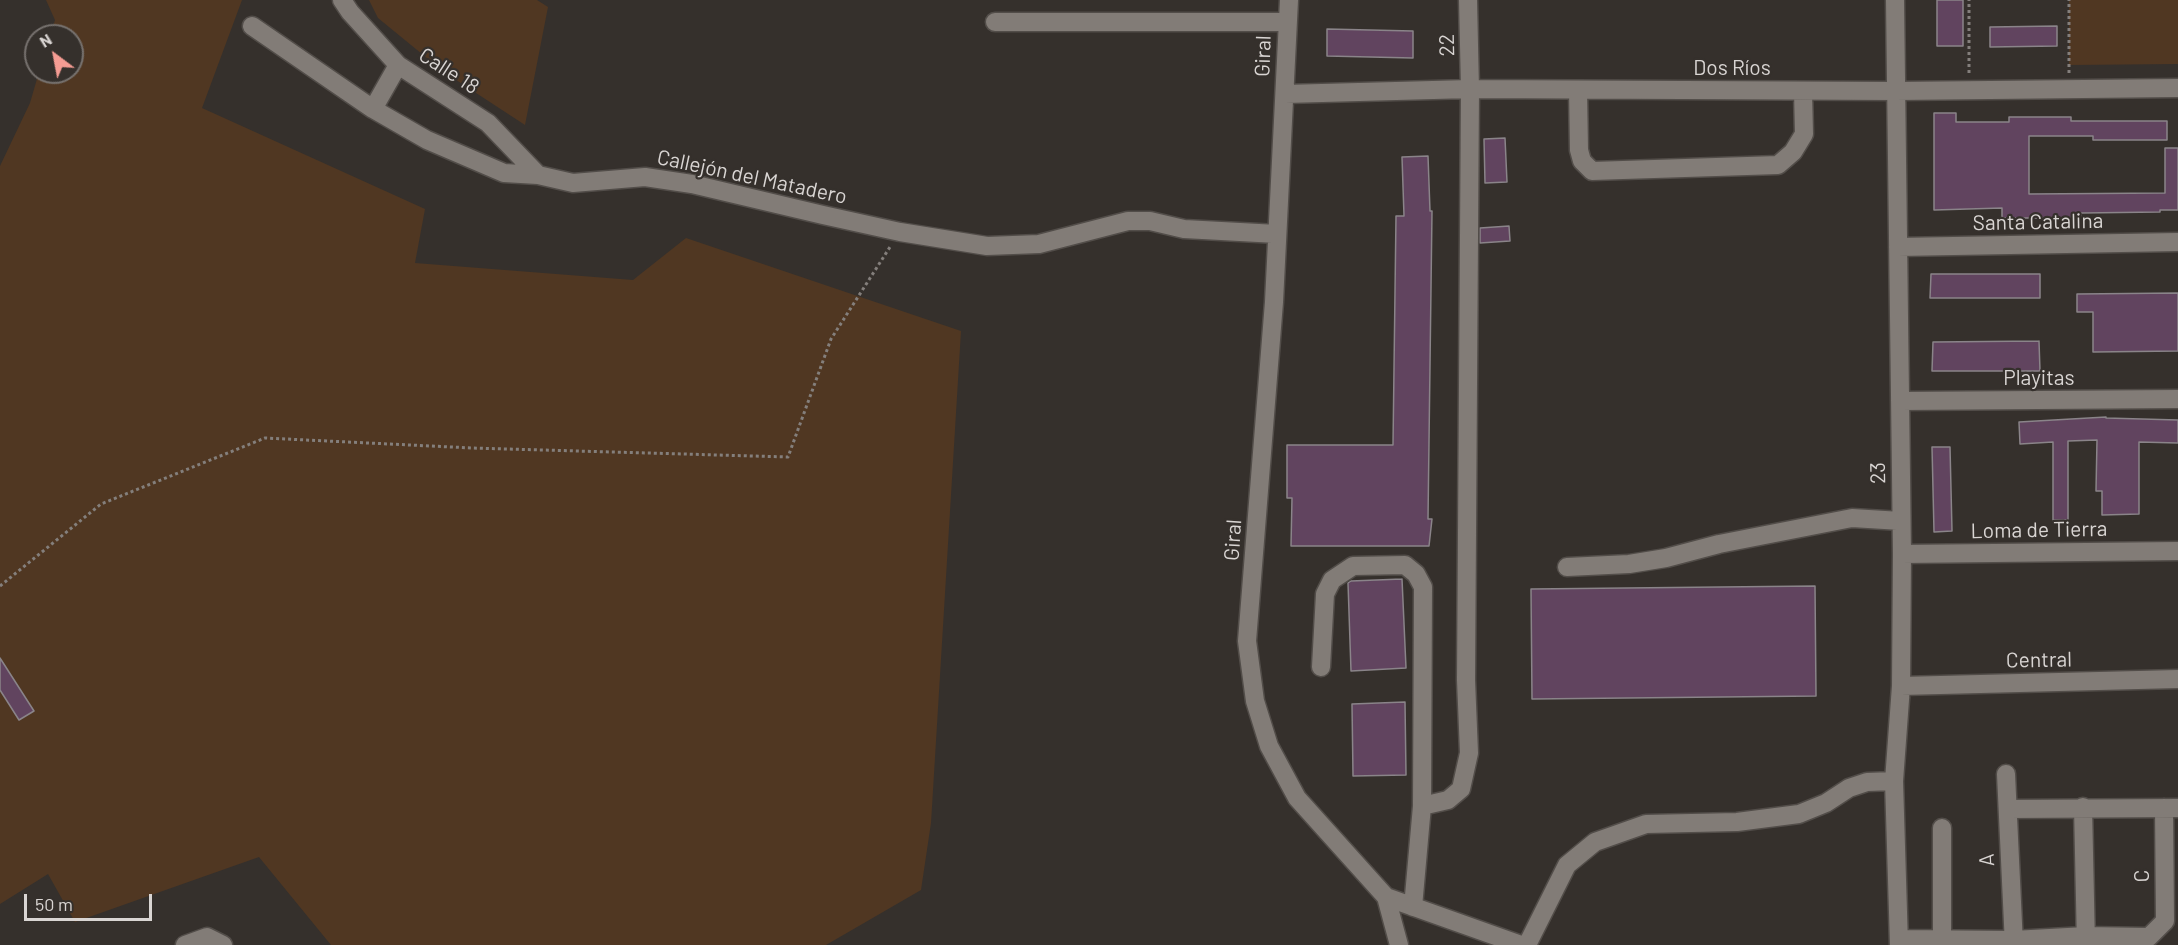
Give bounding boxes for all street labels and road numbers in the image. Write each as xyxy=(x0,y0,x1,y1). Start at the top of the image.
street label: 22 xyxy=(1434,34,1460,56)
street label: Giral xyxy=(1250,35,1276,77)
street label: Calle 18 xyxy=(414,42,484,100)
street label: Dos Ríos xyxy=(1693,55,1771,81)
street label: Callejón del Matadero xyxy=(655,145,849,209)
street label: Santa Catalina xyxy=(1972,208,2104,236)
street label: Playitas xyxy=(2003,365,2075,391)
street label: 23 xyxy=(1865,462,1891,484)
street label: Loma de Tierra xyxy=(1970,516,2108,544)
street label: Giral xyxy=(1219,518,1247,562)
street label: Central xyxy=(2006,647,2072,673)
street label: A xyxy=(1974,853,2000,867)
street label: C xyxy=(2129,869,2155,883)

